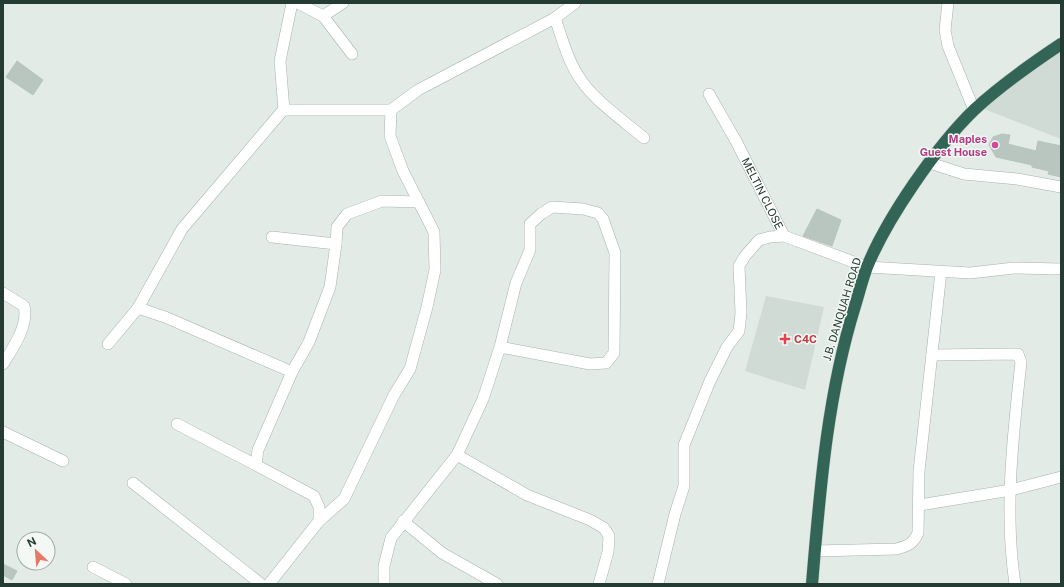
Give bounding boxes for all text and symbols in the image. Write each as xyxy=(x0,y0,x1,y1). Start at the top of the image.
place label: Maples Guest House xyxy=(920,133,987,158)
marker: Maples Guest House xyxy=(990,140,1000,150)
street label: MELTIN CLOSE xyxy=(739,156,786,231)
street label: J.B. DANQUAH ROAD xyxy=(821,256,864,362)
marker: C4C xyxy=(779,333,791,345)
place label: C4C xyxy=(794,333,817,345)
north arrow xyxy=(16,531,56,571)
text: N xyxy=(25,535,38,549)

